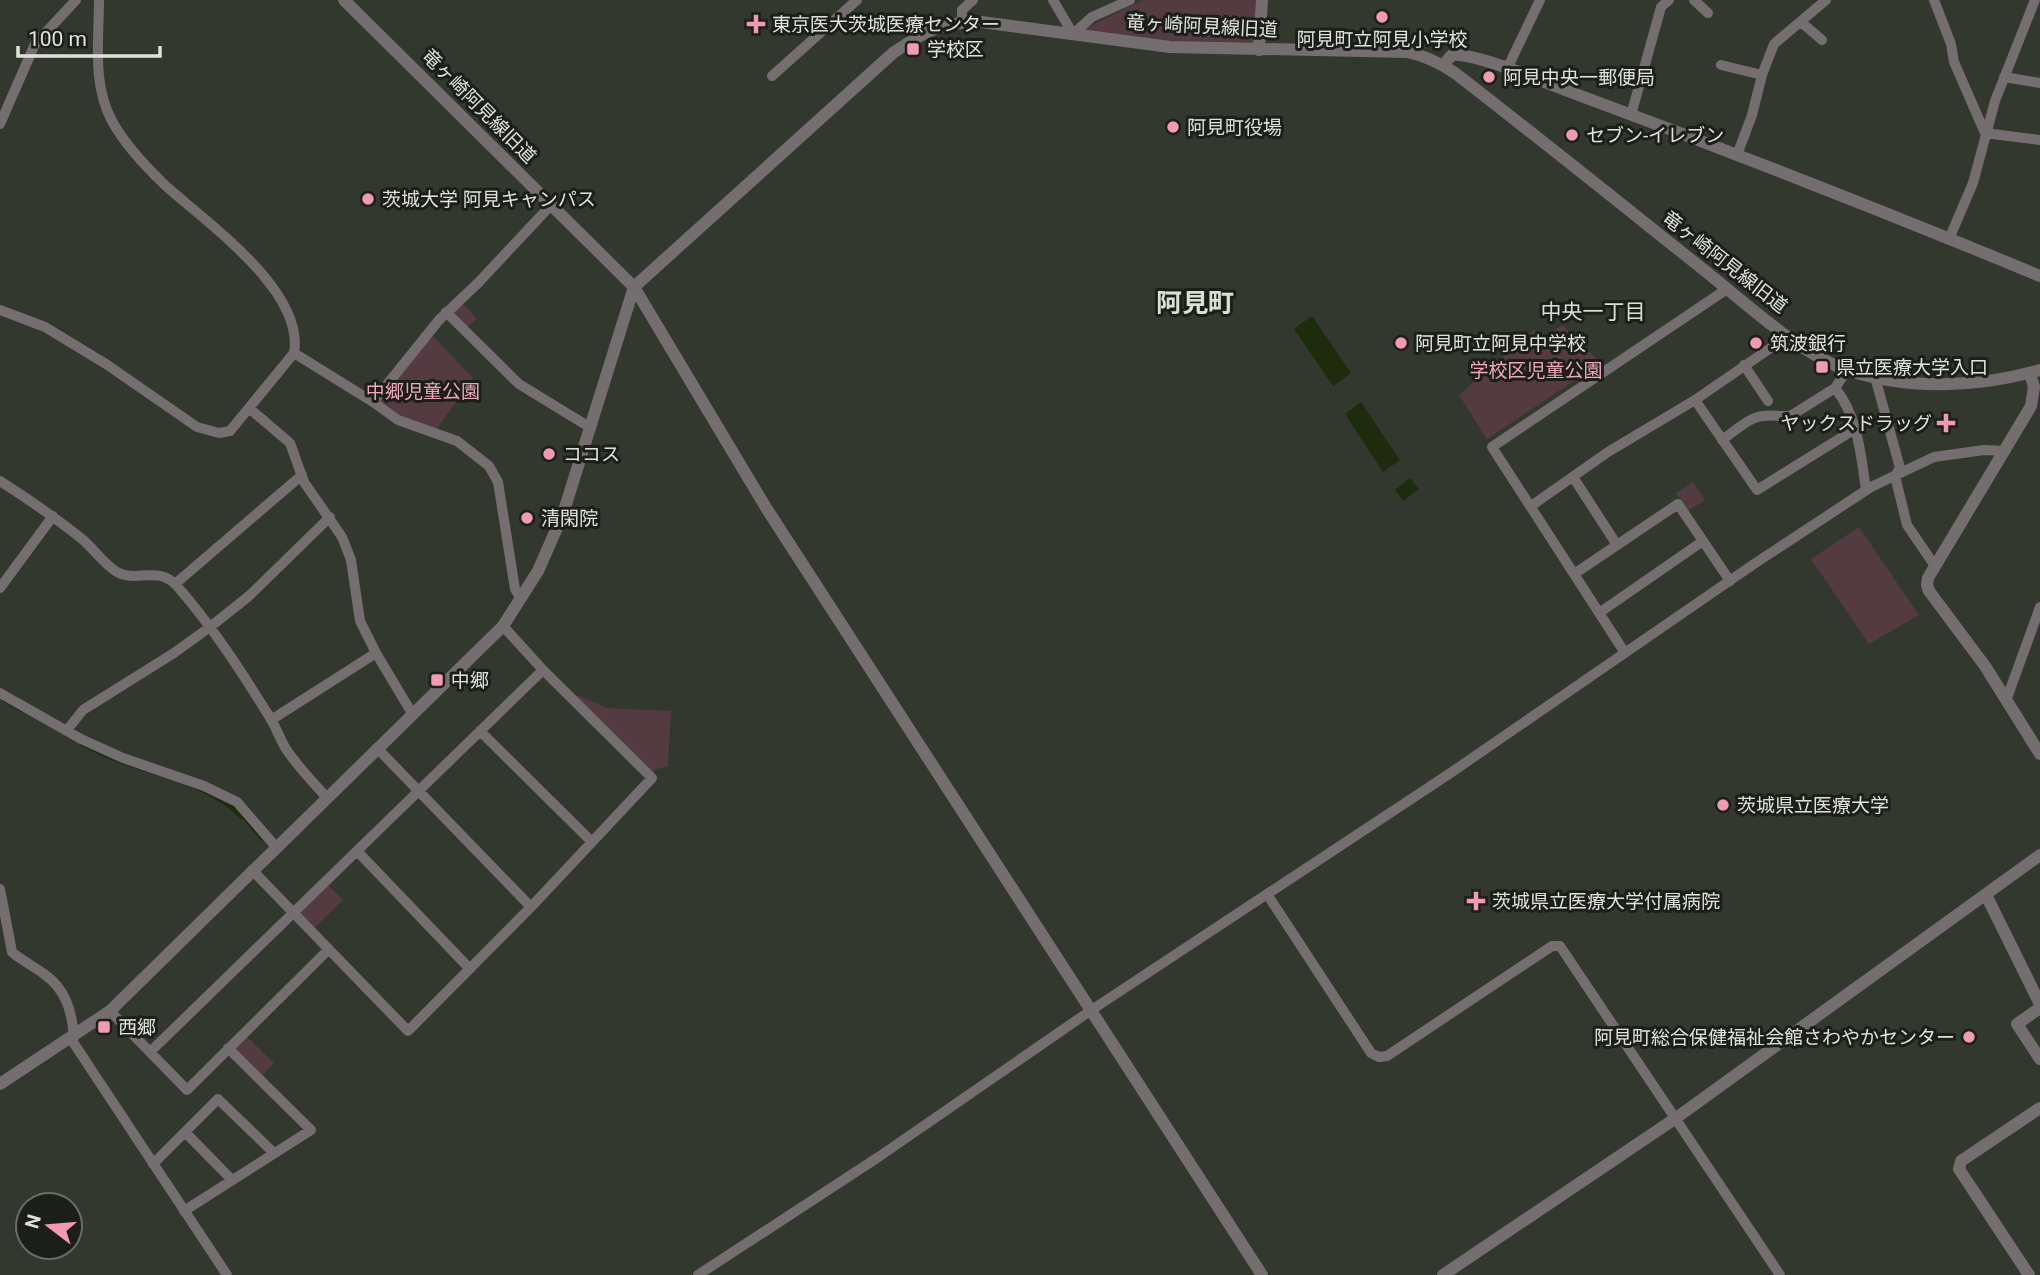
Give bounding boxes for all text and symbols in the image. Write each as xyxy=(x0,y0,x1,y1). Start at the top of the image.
marker: 阿見町立阿見小学校 xyxy=(1374,9,1390,25)
street label: 竜ヶ崎阿見線旧道 xyxy=(1125,11,1279,41)
place label: 東京医大茨城医療センター xyxy=(772,13,1000,36)
scale bar xyxy=(18,14,159,58)
marker: 東京医大茨城医療センター xyxy=(746,14,766,34)
text: 100 m xyxy=(28,27,87,51)
place label: 阿見町立阿見小学校 xyxy=(1296,28,1468,51)
place label: 学校区 xyxy=(927,38,984,61)
marker: 学校区 xyxy=(905,41,921,57)
street label: 竜ヶ崎阿見線旧道 xyxy=(417,44,541,168)
place label: 阿見中央一郵便局 xyxy=(1503,66,1655,89)
marker: 阿見中央一郵便局 xyxy=(1481,69,1497,85)
place label: 阿見町役場 xyxy=(1187,116,1282,139)
marker: 阿見町役場 xyxy=(1165,119,1181,135)
place label: セブン-イレブン xyxy=(1586,124,1724,147)
marker: セブン-イレブン xyxy=(1564,127,1580,143)
place label: 茨城大学 阿見キャンパス xyxy=(382,188,596,211)
marker: 茨城大学 阿見キャンパス xyxy=(360,191,376,207)
street label: 竜ヶ崎阿見線旧道 xyxy=(1658,206,1792,318)
district label: 阿見町 xyxy=(1156,288,1234,318)
district label: 中央一丁目 xyxy=(1541,300,1646,324)
place label: 阿見町立阿見中学校 xyxy=(1415,332,1586,355)
place label: 筑波銀行 xyxy=(1770,332,1846,355)
marker: 阿見町立阿見中学校 xyxy=(1393,335,1409,351)
marker: 筑波銀行 xyxy=(1748,335,1764,351)
place label: 県立医療大学入口 xyxy=(1836,356,1988,379)
park label: 学校区児童公園 xyxy=(1469,359,1603,382)
marker: 県立医療大学入口 xyxy=(1814,359,1830,375)
park label: 中郷児童公園 xyxy=(366,380,480,403)
place label: ヤックスドラッグ xyxy=(1781,412,1932,435)
marker: ヤックスドラッグ xyxy=(1938,415,1954,431)
place label: ココス xyxy=(563,443,620,466)
marker: ココス xyxy=(541,446,557,462)
place label: 清閑院 xyxy=(541,507,598,530)
marker: 清閑院 xyxy=(519,510,535,526)
place label: 中郷 xyxy=(451,669,489,692)
marker: 中郷 xyxy=(429,672,445,688)
place label: 茨城県立医療大学 xyxy=(1737,794,1889,817)
marker: 茨城県立医療大学 xyxy=(1715,797,1731,813)
place label: 茨城県立医療大学付属病院 xyxy=(1492,890,1720,913)
marker: 茨城県立医療大学付属病院 xyxy=(1466,891,1486,911)
place label: 西郷 xyxy=(118,1016,156,1039)
marker: 西郷 xyxy=(96,1019,112,1035)
place label: 阿見町総合保健福祉会館さわやかセンター xyxy=(1594,1026,1955,1049)
marker: 阿見町総合保健福祉会館さわやかセンター xyxy=(1961,1029,1977,1045)
north arrow xyxy=(14,1191,84,1261)
text: N xyxy=(20,1212,46,1231)

